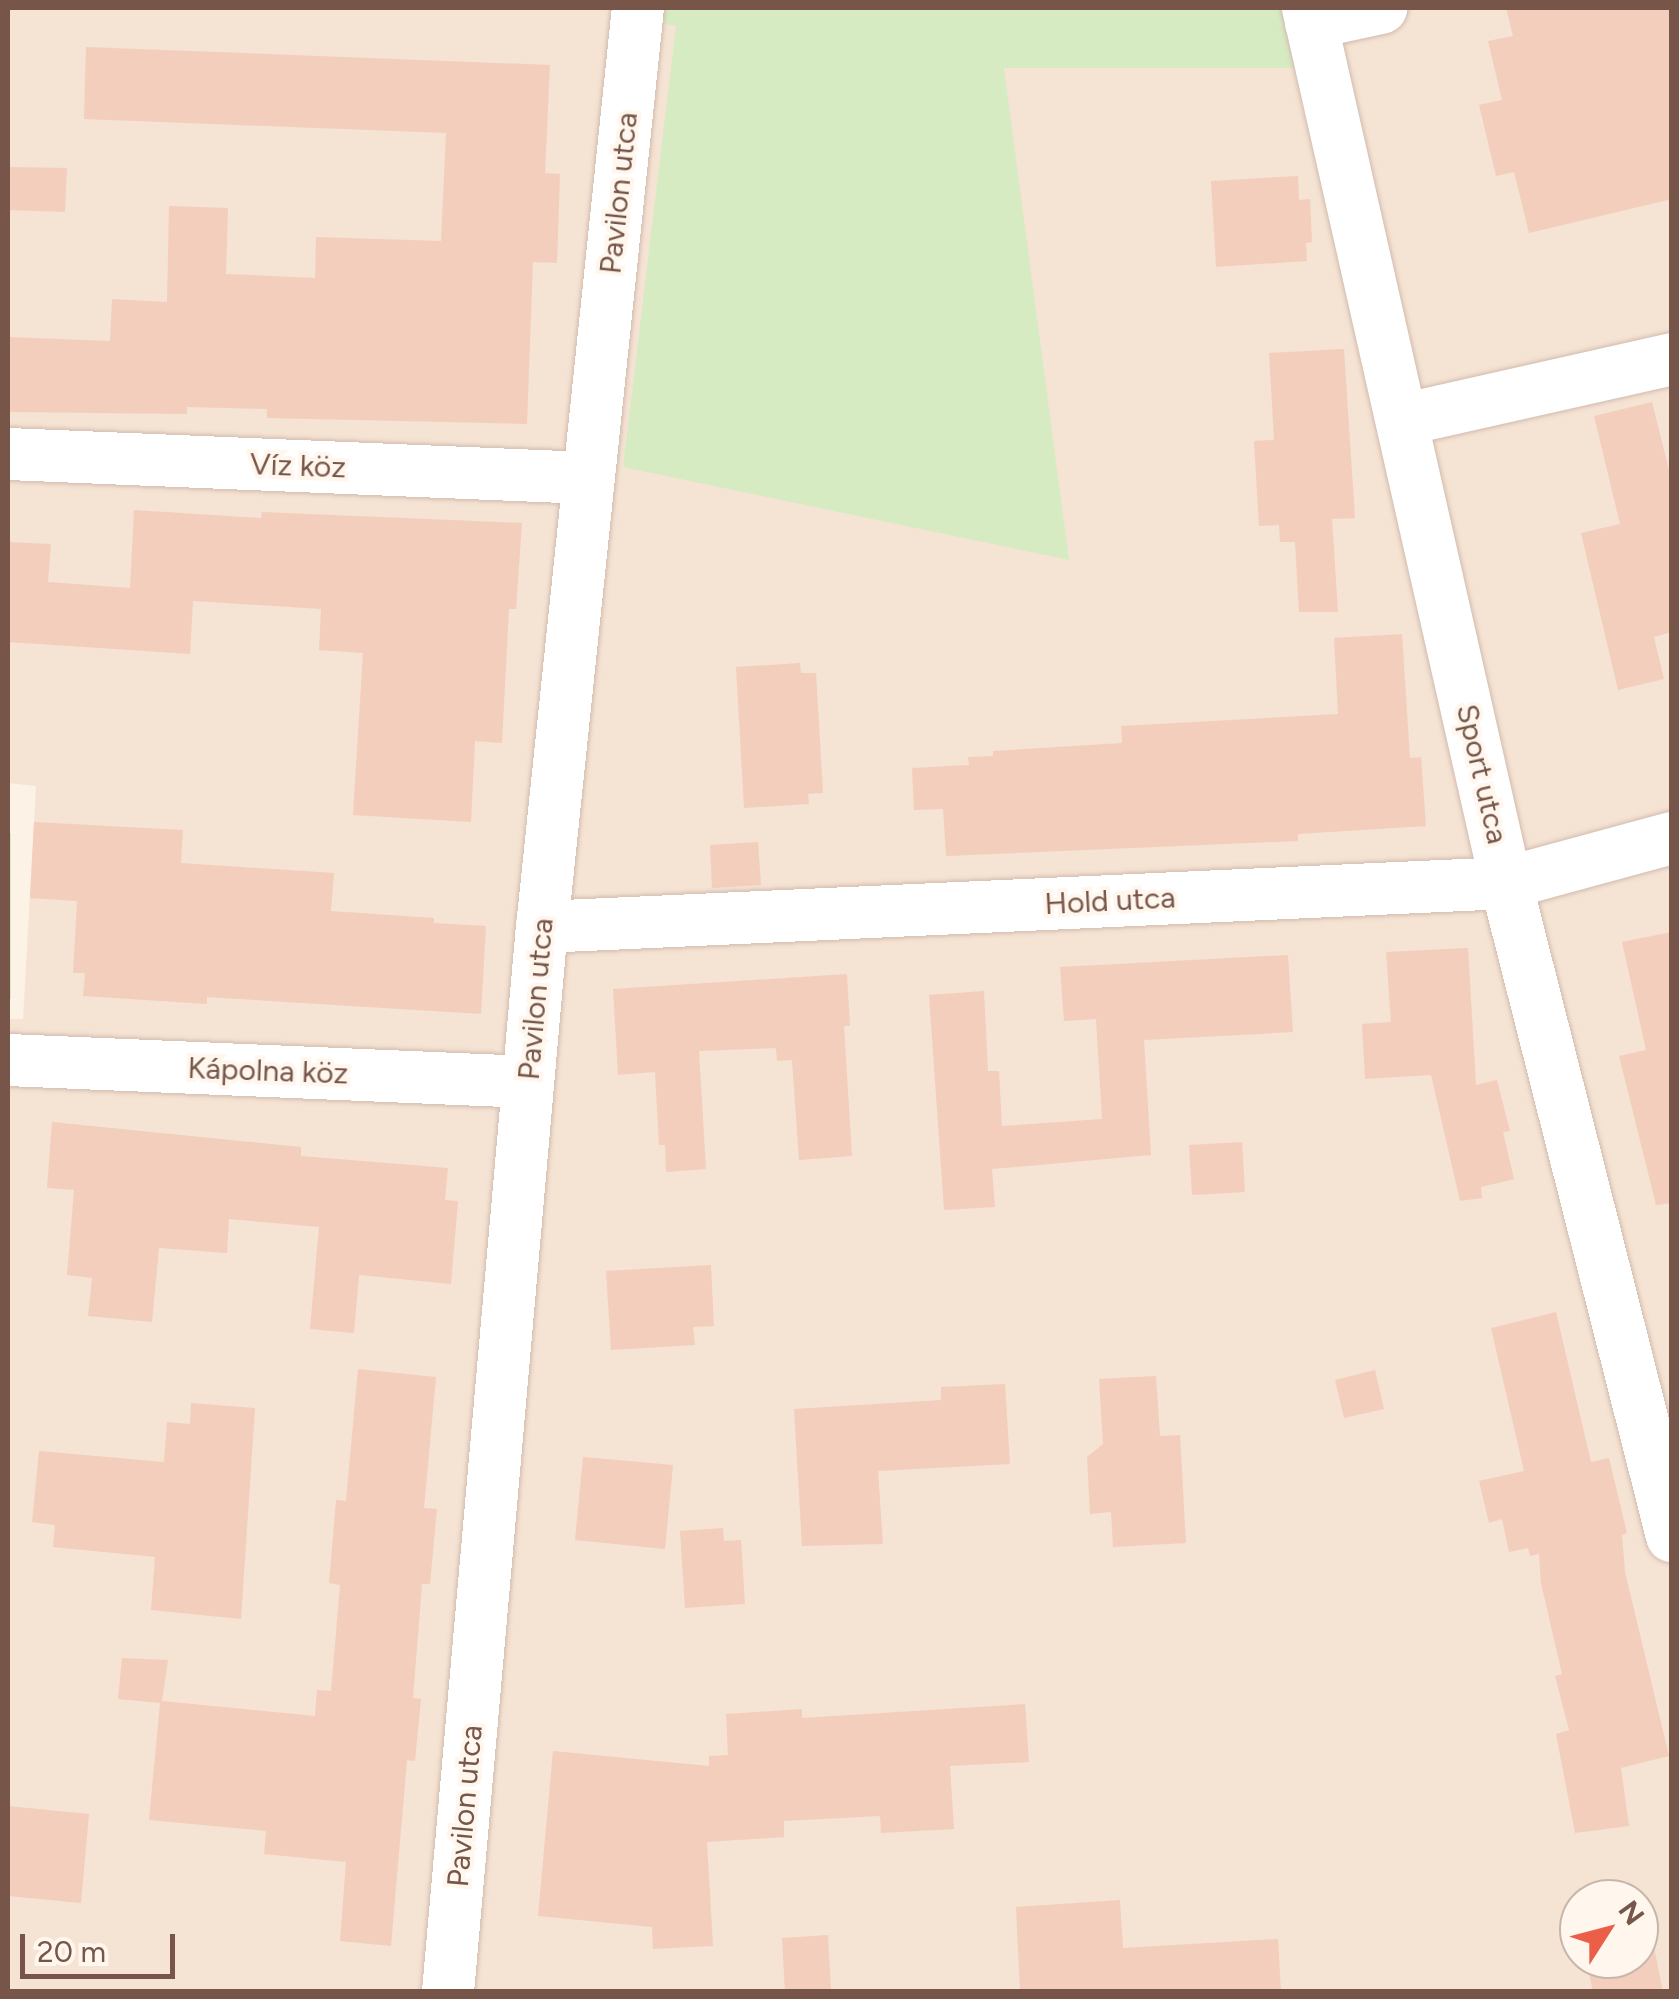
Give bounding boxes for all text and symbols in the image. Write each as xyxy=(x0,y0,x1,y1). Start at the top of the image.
street label: Pavilon utca xyxy=(593,110,645,276)
street label: Víz köz xyxy=(249,446,347,486)
street label: Sport utca xyxy=(1448,701,1516,847)
street label: Hold utca xyxy=(1044,880,1176,922)
street label: Pavilon utca xyxy=(511,917,561,1081)
street label: Kápolna köz xyxy=(187,1050,349,1092)
street label: Pavilon utca xyxy=(440,1724,490,1888)
north arrow xyxy=(1559,1879,1659,1979)
text: N xyxy=(1612,1894,1652,1931)
scale bar xyxy=(25,1914,180,1976)
text: 20 m xyxy=(37,1933,106,1970)

